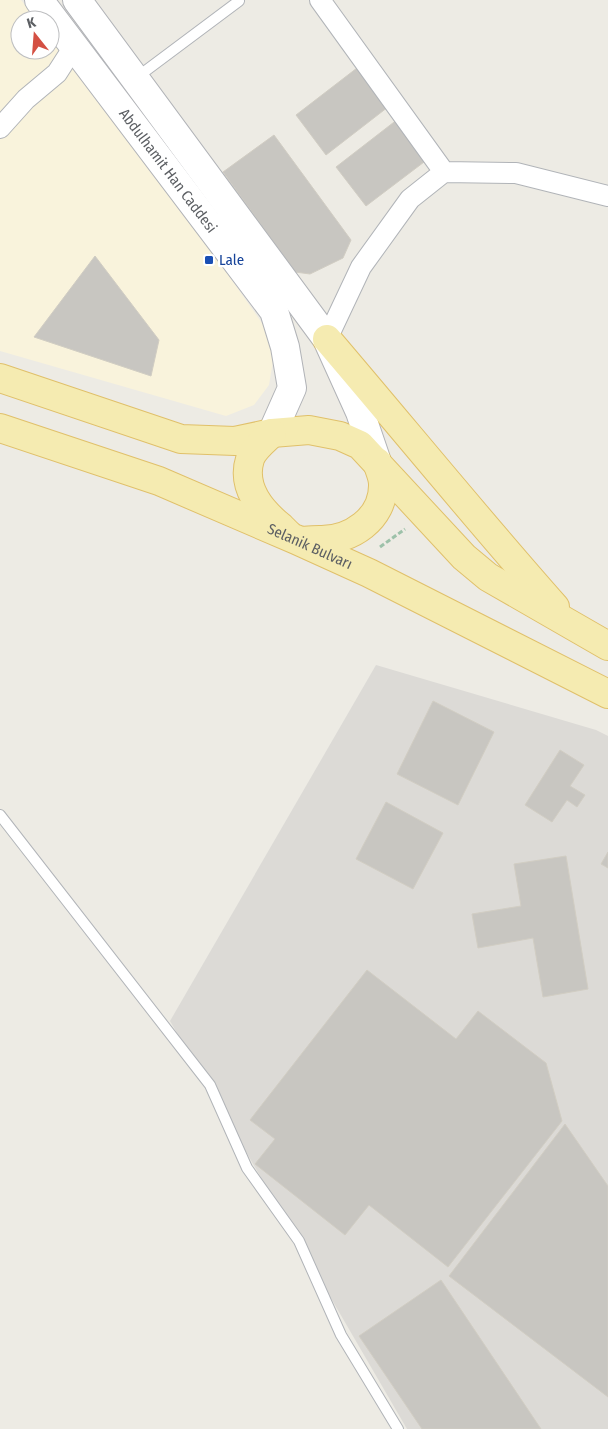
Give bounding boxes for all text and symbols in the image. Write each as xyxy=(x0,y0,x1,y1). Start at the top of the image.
north arrow xyxy=(10,10,60,60)
text: K xyxy=(25,13,39,32)
street label: Abdulhamit Han Caddesi xyxy=(115,105,221,236)
place label: Lale xyxy=(219,251,244,269)
marker: Lale xyxy=(203,254,215,266)
street label: Selanik Bulvarı xyxy=(265,520,355,573)

